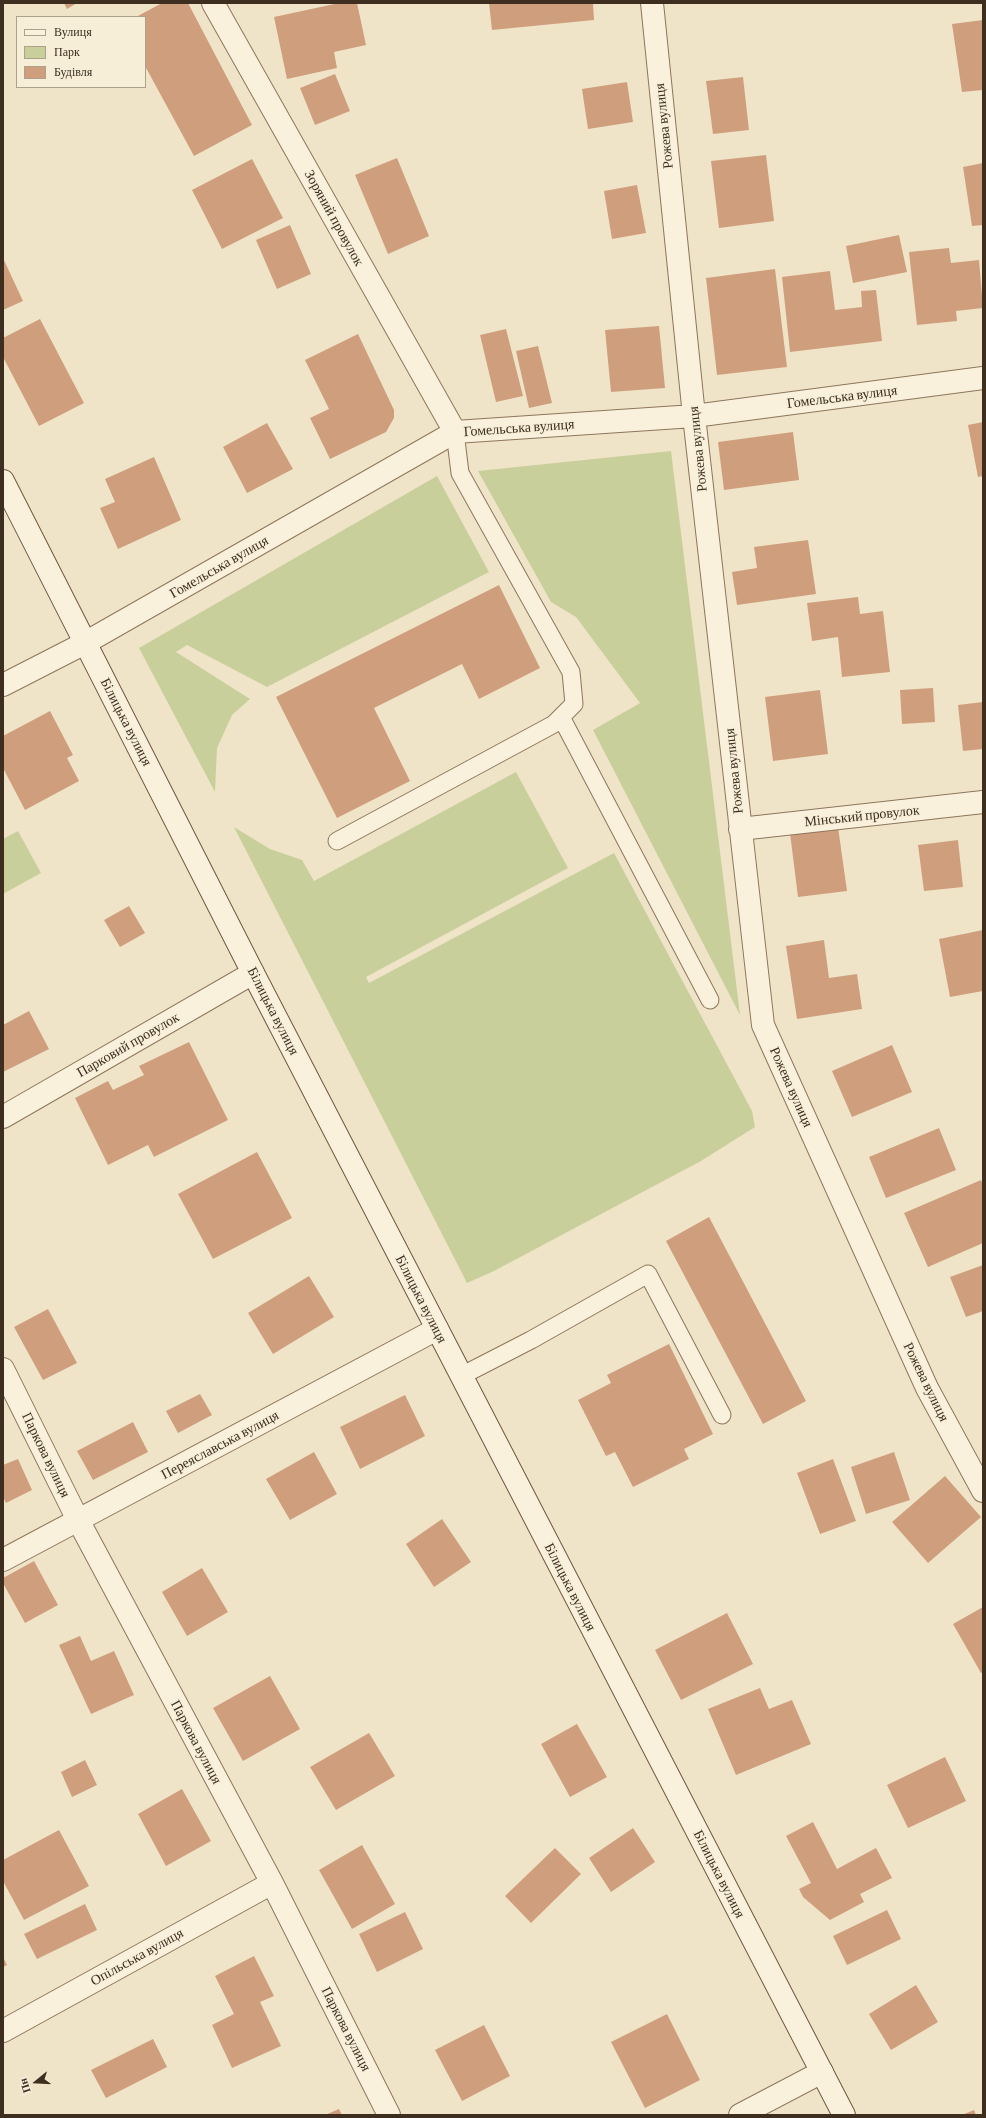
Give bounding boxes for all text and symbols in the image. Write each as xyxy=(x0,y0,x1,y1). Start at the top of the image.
legend xyxy=(16,16,146,88)
text: Вулиця xyxy=(54,25,92,39)
text: Парк xyxy=(54,45,80,59)
text: Будівля xyxy=(54,65,92,79)
street label: Рожева вулиця xyxy=(651,82,677,170)
street label: Зоряний провулок xyxy=(301,167,367,269)
street label: Гомельська вулиця xyxy=(786,382,898,412)
street label: Рожева вулиця xyxy=(685,405,711,493)
street label: Гомельська вулиця xyxy=(463,416,575,440)
street label: Гомельська вулиця xyxy=(167,532,271,602)
street label: Білицька вулиця xyxy=(97,675,155,769)
street label: Рожева вулиця xyxy=(721,727,747,815)
street label: Мінський провулок xyxy=(804,802,920,830)
street label: Білицька вулиця xyxy=(244,964,302,1058)
street label: Парковий провулок xyxy=(74,1009,182,1081)
street label: Рожева вулиця xyxy=(766,1044,816,1130)
street label: Білицька вулиця xyxy=(392,1252,450,1346)
street label: Рожева вулиця xyxy=(900,1340,952,1424)
street label: Переяславська вулиця xyxy=(158,1407,282,1483)
street label: Паркова вулиця xyxy=(18,1410,74,1500)
street label: Білицька вулиця xyxy=(541,1540,599,1634)
street label: Паркова вулиця xyxy=(167,1697,225,1787)
street label: Білицька вулиця xyxy=(690,1827,748,1921)
street label: Опільська вулиця xyxy=(88,1924,186,1990)
street label: Паркова вулиця xyxy=(317,1984,375,2074)
north arrow xyxy=(16,2062,56,2102)
text: Пн xyxy=(17,2077,33,2095)

